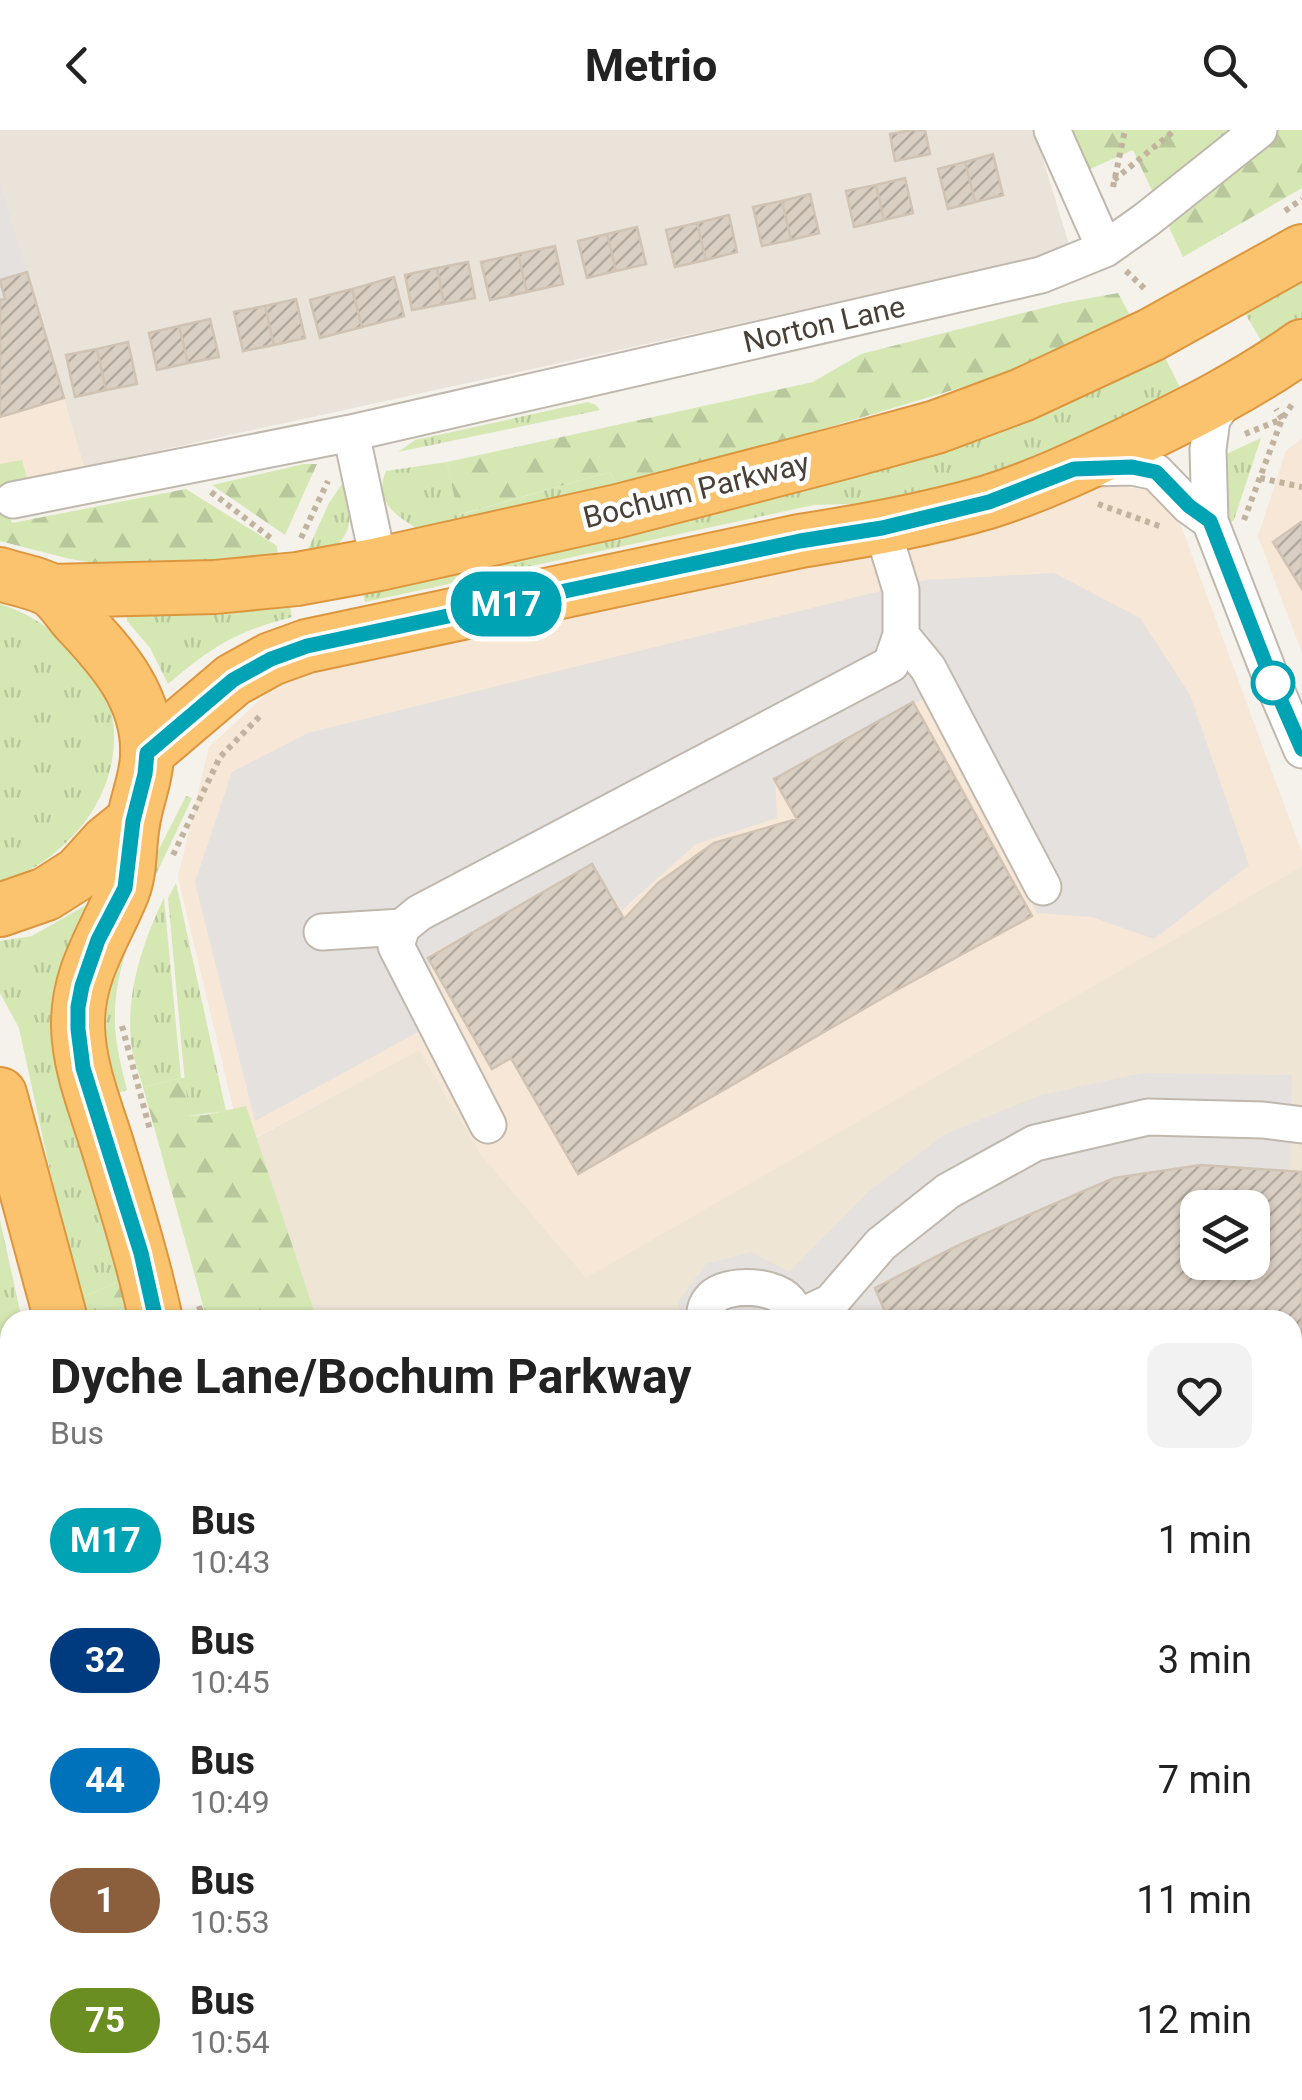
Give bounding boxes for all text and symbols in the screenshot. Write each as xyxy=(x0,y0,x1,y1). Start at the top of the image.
icon: back xyxy=(50,38,105,93)
icon: search xyxy=(1197,38,1252,93)
text: Metrio xyxy=(585,39,717,92)
street label: Norton Lane xyxy=(740,288,908,360)
street label: Bochum Parkway xyxy=(579,445,813,535)
line badge: M17 xyxy=(448,572,564,636)
text: M17 xyxy=(471,584,541,625)
unlabelled marker xyxy=(1252,662,1294,704)
map controls xyxy=(1180,1190,1270,1280)
button: layers xyxy=(1180,1190,1270,1280)
button: heart xyxy=(1147,1343,1252,1448)
text: Dyche Lane/Bochum Parkway xyxy=(50,1348,691,1405)
text: Bus xyxy=(50,1414,104,1452)
text: Bus xyxy=(191,1499,256,1543)
text: 1 min xyxy=(1158,1518,1252,1562)
text: M17 xyxy=(70,1520,141,1561)
text: 10:43 xyxy=(191,1543,271,1581)
text: Bus xyxy=(190,1619,255,1663)
text: 3 min xyxy=(1158,1638,1252,1682)
text: 32 xyxy=(85,1640,125,1681)
text: 10:45 xyxy=(190,1663,270,1701)
text: Bus xyxy=(190,1739,255,1783)
text: 7 min xyxy=(1158,1758,1252,1802)
text: 44 xyxy=(85,1760,125,1801)
text: 10:49 xyxy=(190,1783,270,1821)
text: Bus xyxy=(190,1859,255,1903)
text: 11 min xyxy=(1136,1878,1252,1922)
text: 1 xyxy=(95,1880,115,1921)
text: 10:53 xyxy=(190,1903,270,1941)
text: Bus xyxy=(190,1979,255,2023)
text: 12 min xyxy=(1136,1998,1252,2042)
text: 75 xyxy=(85,2000,125,2041)
text: 10:54 xyxy=(190,2023,270,2061)

